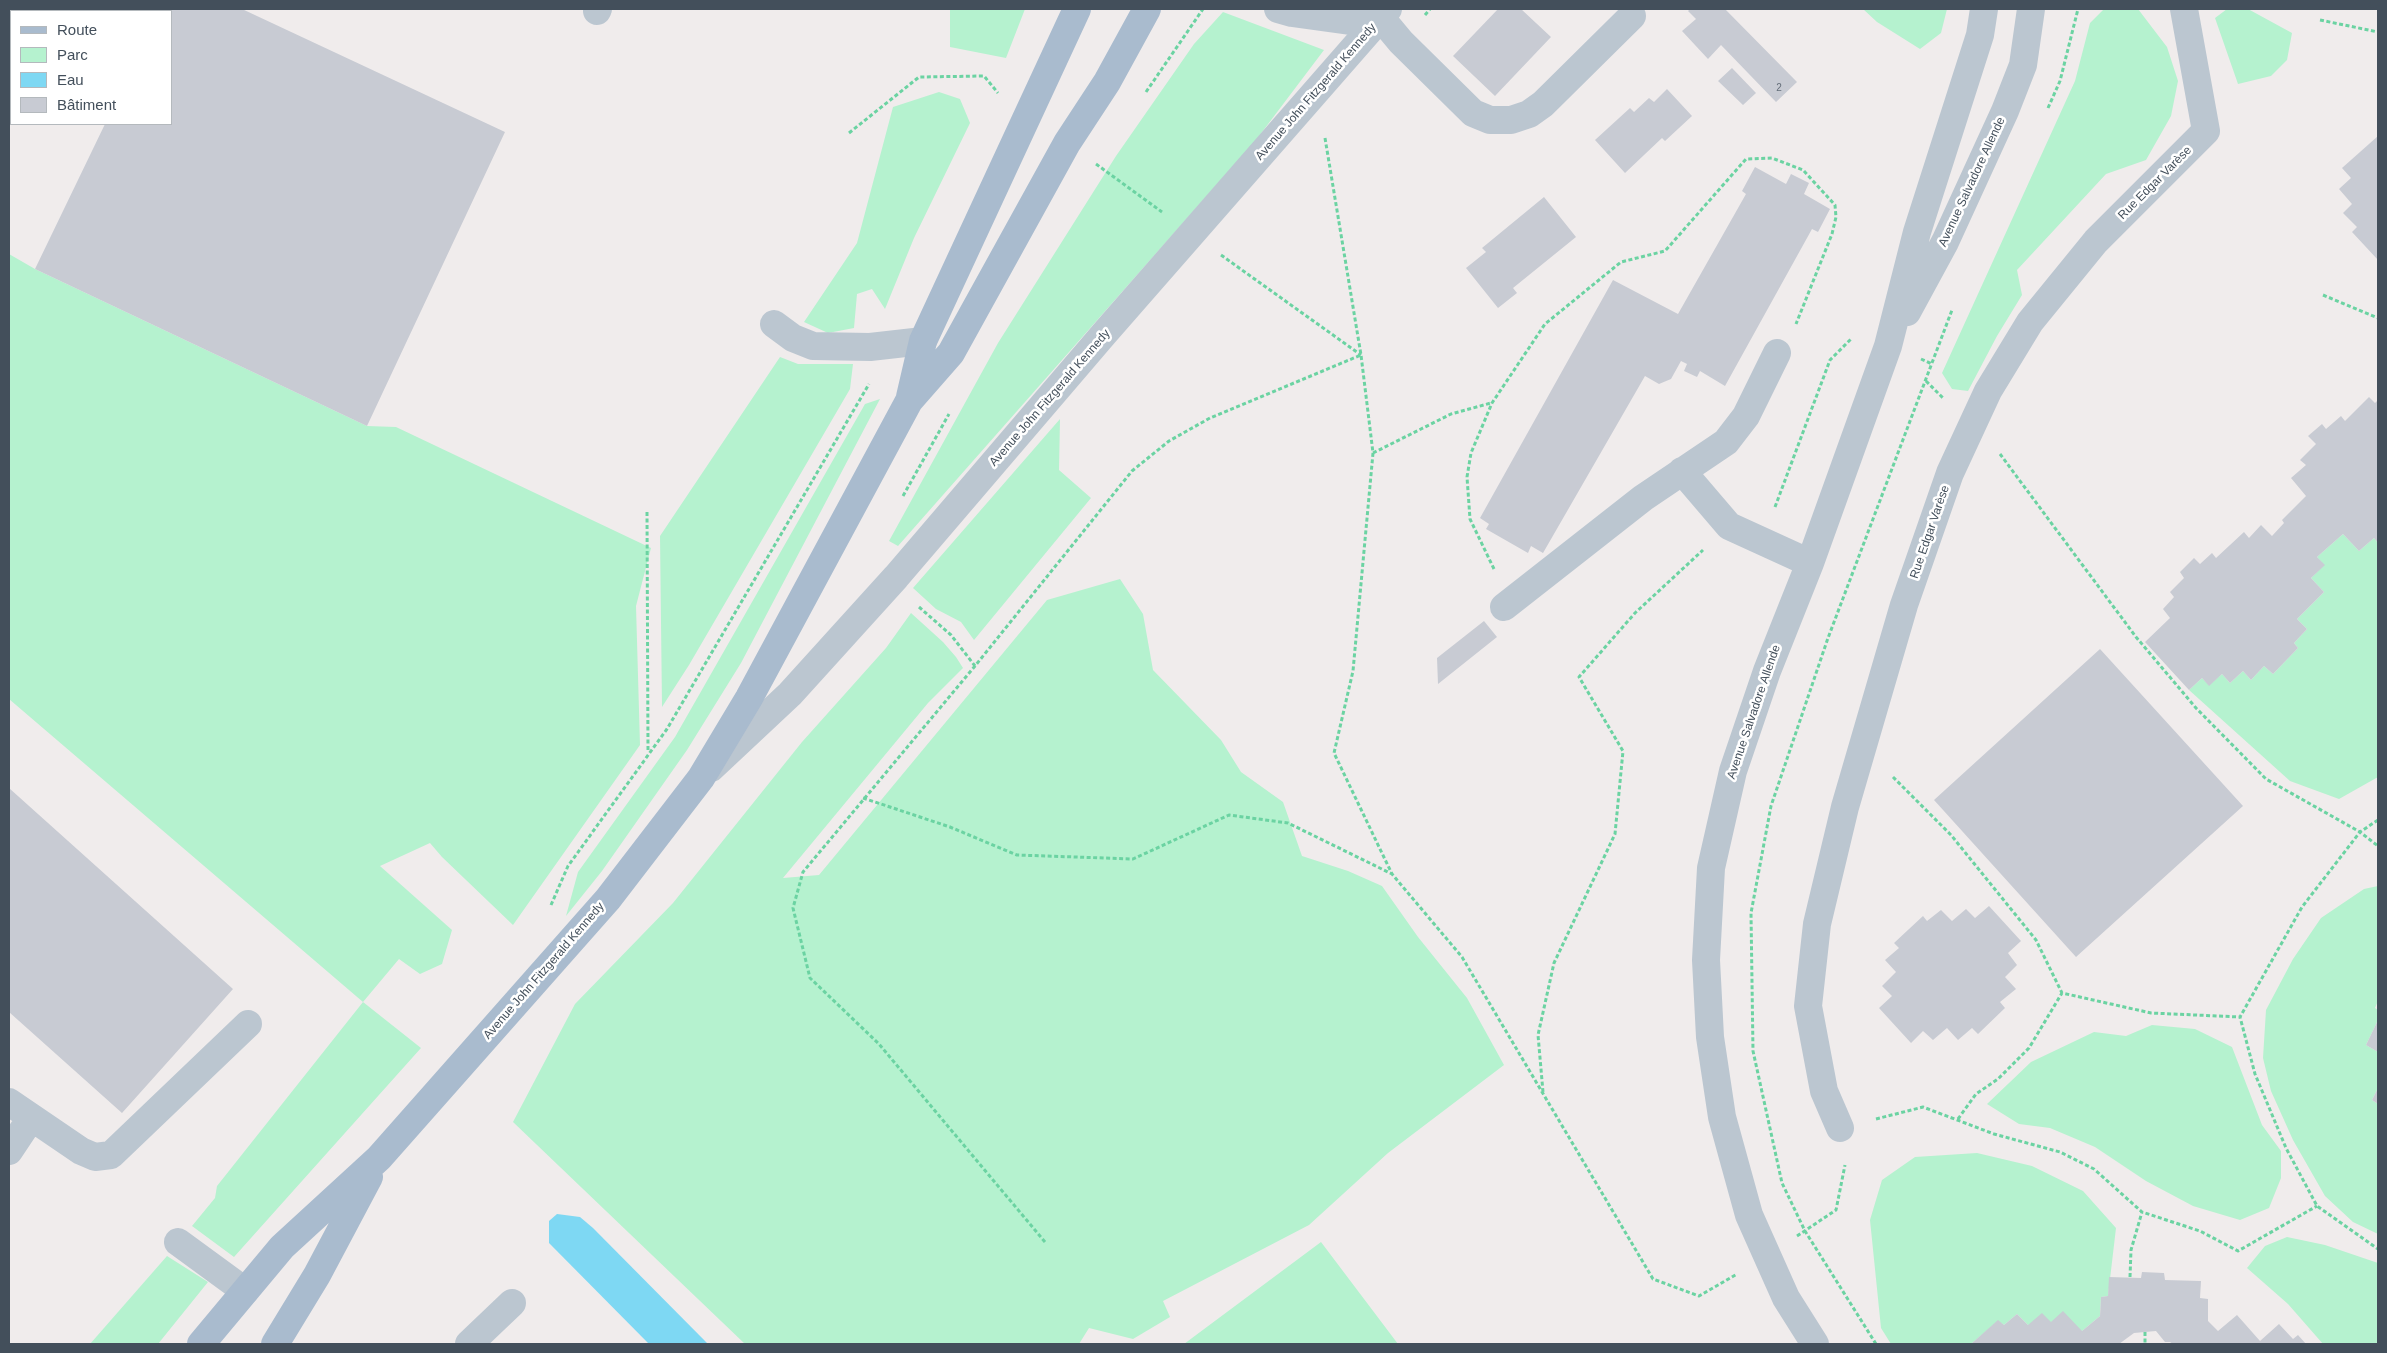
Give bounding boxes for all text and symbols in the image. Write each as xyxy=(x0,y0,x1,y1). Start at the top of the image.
legend xyxy=(10,10,172,125)
text: Route xyxy=(57,21,97,38)
street label: Avenue John Fitzgerald Kennedy xyxy=(1253,21,1379,163)
text: Parc xyxy=(57,46,88,63)
text: Eau xyxy=(57,71,84,88)
house number: 2 xyxy=(1776,82,1782,94)
text: Bâtiment xyxy=(57,96,116,113)
street label: Avenue Salvadore Allende xyxy=(1936,115,2008,249)
street label: Rue Edgar Varèse xyxy=(2115,143,2195,223)
street label: Avenue John Fitzgerald Kennedy xyxy=(987,327,1113,469)
street label: Rue Edgar Varèse xyxy=(1907,483,1953,581)
street label: Avenue Salvadore Allende xyxy=(1724,643,1784,781)
street label: Avenue John Fitzgerald Kennedy xyxy=(481,900,607,1042)

